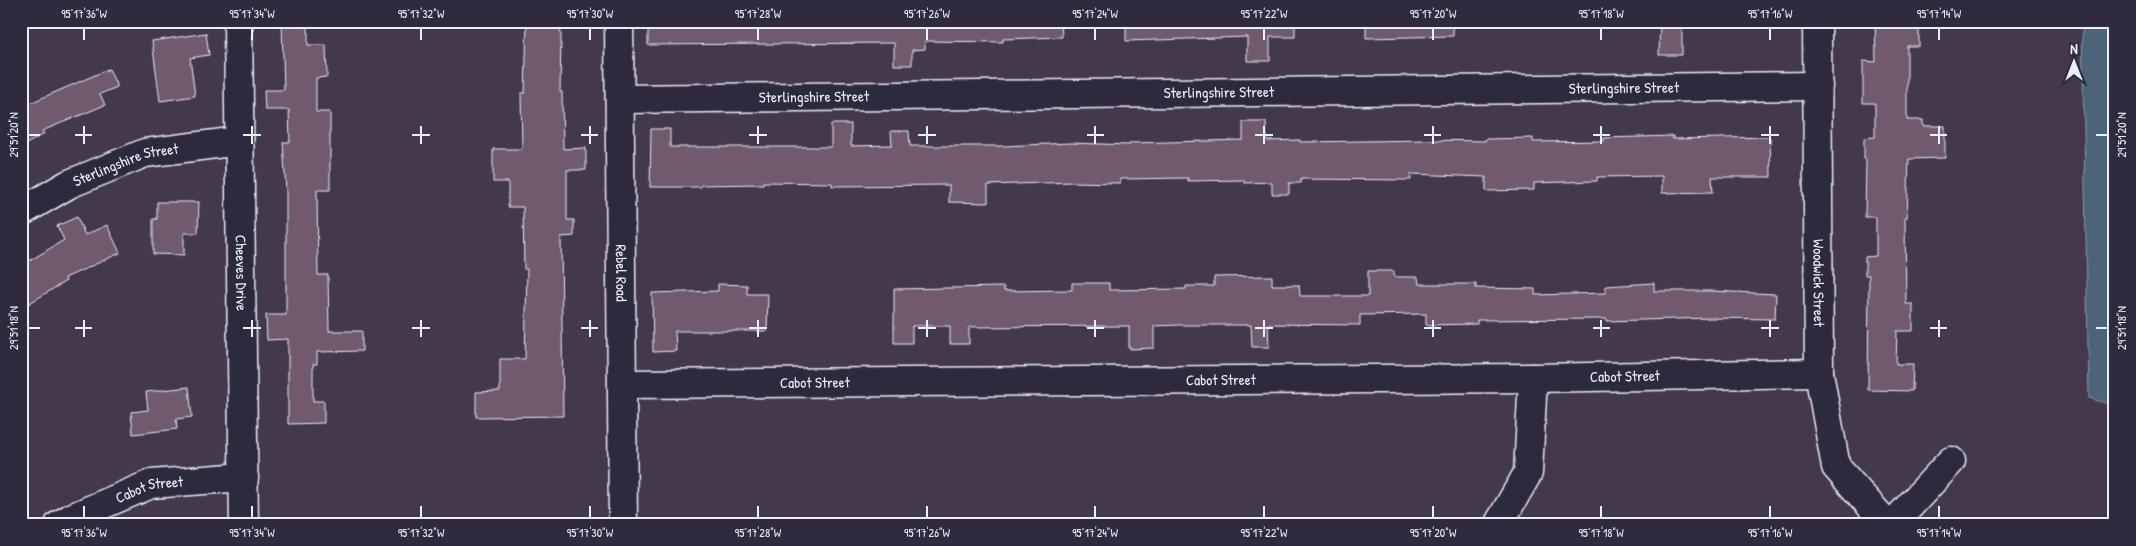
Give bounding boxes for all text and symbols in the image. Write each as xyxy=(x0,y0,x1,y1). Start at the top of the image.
text: 95°17'36"W xyxy=(61,5,107,22)
text: 95°17'34"W xyxy=(229,5,275,22)
text: 95°17'32"W xyxy=(398,5,445,22)
text: 95°17'30"W xyxy=(567,5,614,22)
text: 95°17'28"W xyxy=(735,5,782,22)
text: 95°17'26"W xyxy=(904,5,951,22)
text: 95°17'24"W xyxy=(1072,5,1118,22)
text: 95°17'22"W xyxy=(1241,5,1288,22)
text: 95°17'20"W xyxy=(1410,5,1457,22)
text: 95°17'18"W xyxy=(1578,5,1624,22)
text: 95°17'16"W xyxy=(1748,5,1793,22)
text: 95°17'14"W xyxy=(1917,5,1962,22)
north arrow xyxy=(2048,38,2098,88)
text: N xyxy=(2070,39,2078,58)
street label: Sterlingshire Street xyxy=(1569,76,1680,99)
street label: Sterlingshire Street xyxy=(1164,81,1275,103)
street label: Sterlingshire Street xyxy=(759,85,870,107)
text: 29°51'20"N xyxy=(5,112,22,158)
text: 29°51'20"N xyxy=(2113,112,2130,158)
street label: Sterlingshire Street xyxy=(70,138,180,191)
street label: Cheeves Drive xyxy=(231,235,252,311)
street label: Woodwick Street xyxy=(1808,239,1830,328)
street label: Rebel Road xyxy=(611,244,632,302)
text: 29°51'18"N xyxy=(5,306,22,350)
text: 29°51'18"N xyxy=(2113,306,2130,350)
street label: Cabot Street xyxy=(1590,365,1661,387)
street label: Cabot Street xyxy=(1186,369,1257,390)
street label: Cabot Street xyxy=(780,371,851,393)
street label: Cabot Street xyxy=(112,471,185,508)
text: 95°17'36"W xyxy=(61,524,107,541)
text: 95°17'34"W xyxy=(229,524,275,541)
text: 95°17'32"W xyxy=(398,524,445,541)
text: 95°17'30"W xyxy=(567,524,614,541)
text: 95°17'28"W xyxy=(735,524,782,541)
text: 95°17'26"W xyxy=(904,524,951,541)
text: 95°17'24"W xyxy=(1072,524,1118,541)
text: 95°17'22"W xyxy=(1241,524,1288,541)
text: 95°17'20"W xyxy=(1410,524,1457,541)
text: 95°17'18"W xyxy=(1578,524,1624,541)
text: 95°17'16"W xyxy=(1748,524,1793,541)
text: 95°17'14"W xyxy=(1917,524,1962,541)

